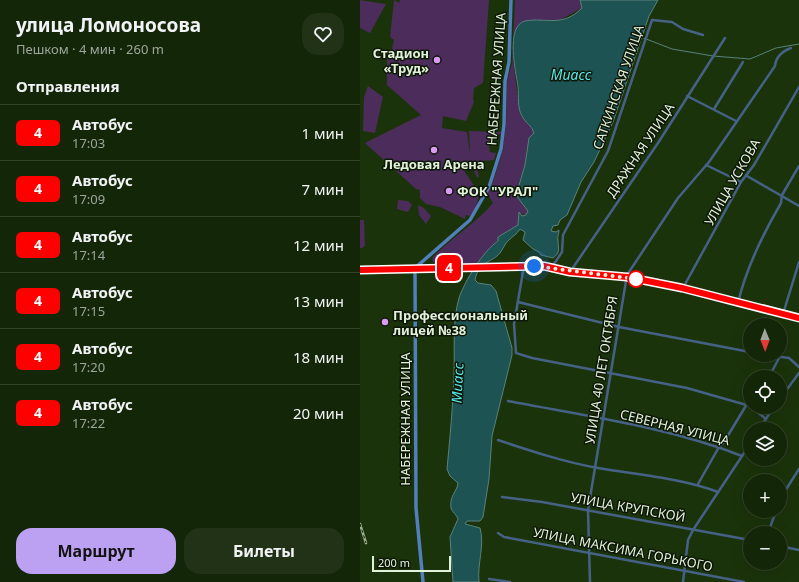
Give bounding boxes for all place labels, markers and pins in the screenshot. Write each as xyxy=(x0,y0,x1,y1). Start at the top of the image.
place label: Стадион «Труд» xyxy=(373,44,429,77)
marker: Стадион «Труд» xyxy=(432,55,442,65)
marker: Ледовая Арена xyxy=(429,145,439,155)
place label: Ледовая Арена xyxy=(383,155,485,173)
place label: ФОК "УРАЛ" xyxy=(457,182,538,200)
marker: ФОК "УРАЛ" xyxy=(444,186,454,196)
unlabelled marker xyxy=(627,270,645,288)
place label: Профессиональный лицей №38 xyxy=(393,306,528,339)
marker: Профессиональный лицей №38 xyxy=(380,317,390,327)

